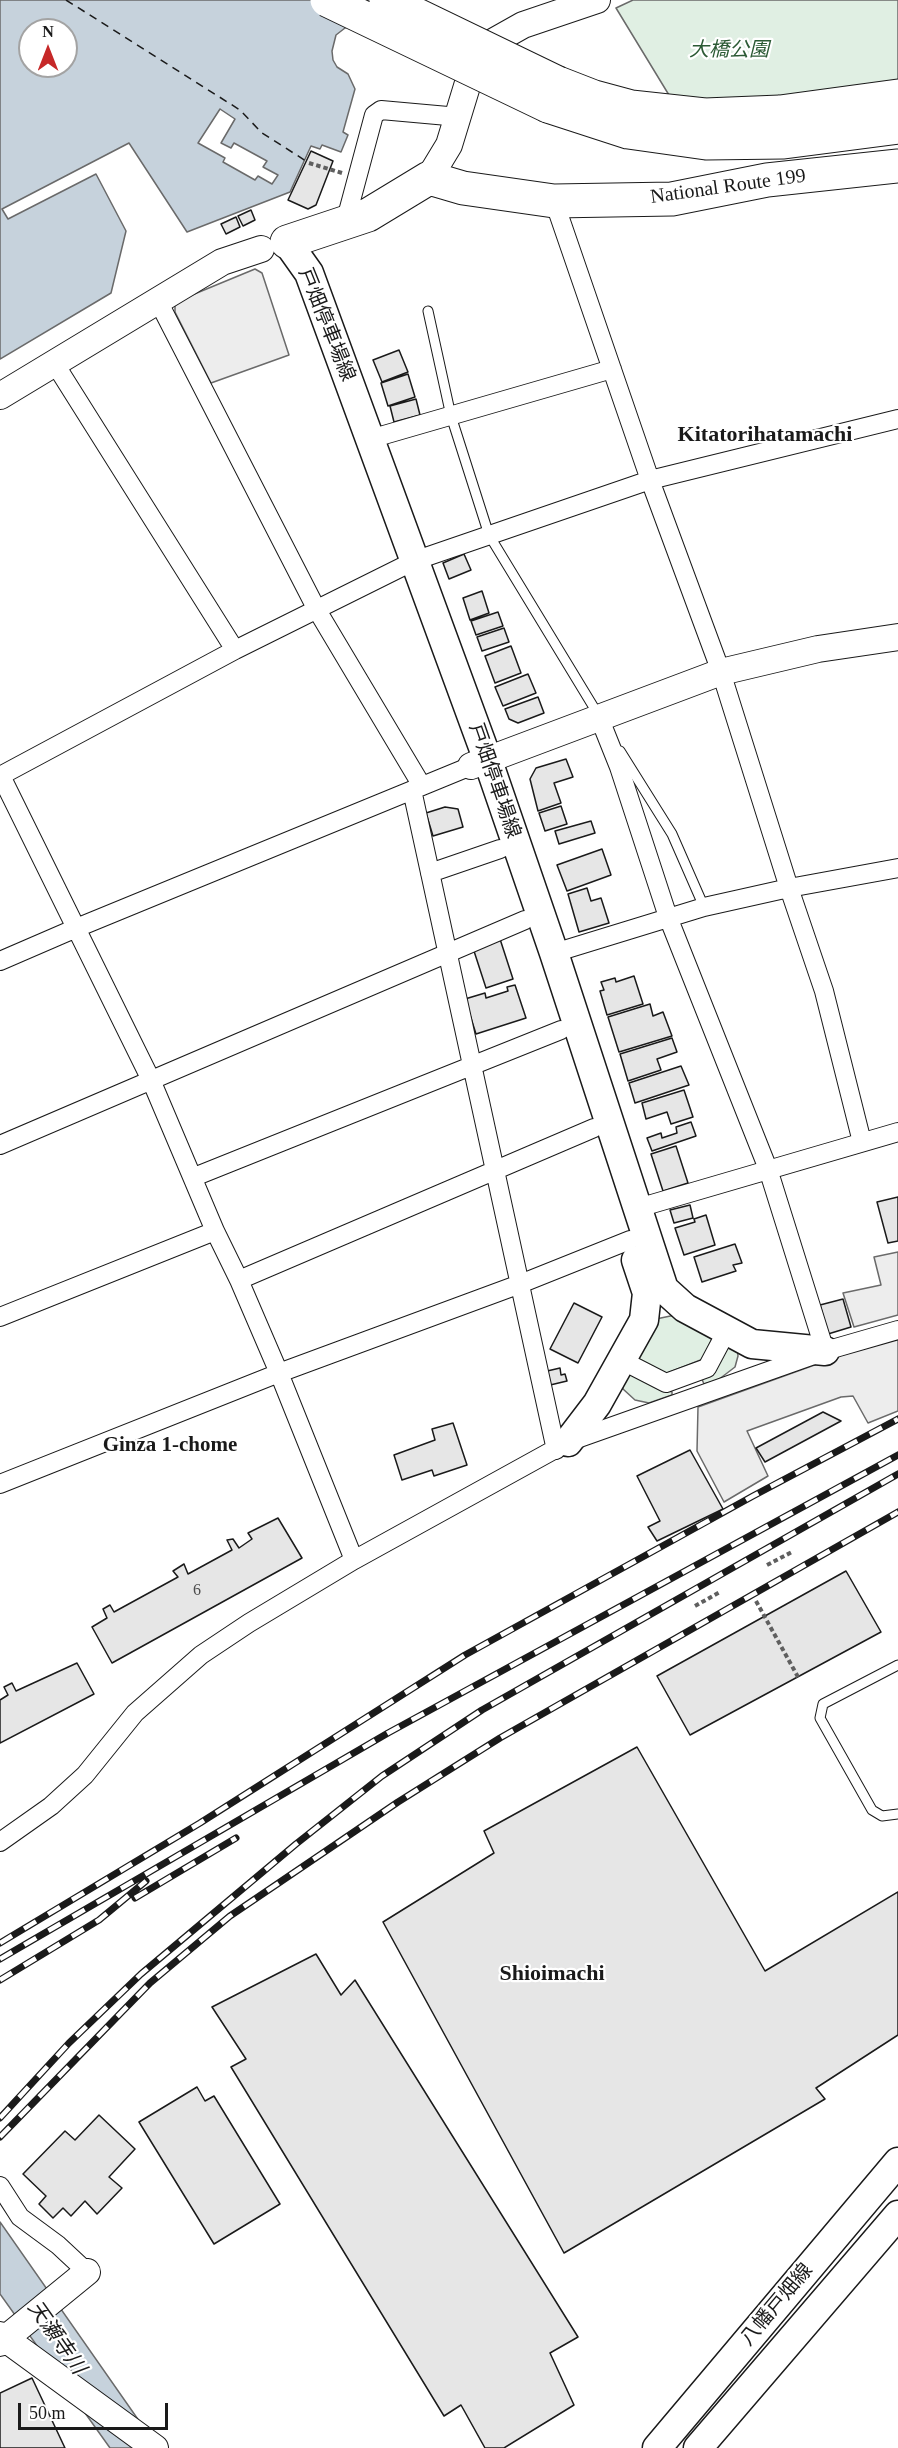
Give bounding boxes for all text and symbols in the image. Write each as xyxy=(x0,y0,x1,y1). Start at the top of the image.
north arrow xyxy=(18,18,78,78)
text: N xyxy=(42,23,54,40)
park label: 大橋公園 xyxy=(689,39,769,63)
street label: National Route 199 xyxy=(649,164,807,210)
street label: 戸畑停車場線 xyxy=(292,265,360,385)
district label: Kitatorihatamachi xyxy=(678,422,852,448)
street label: 戸畑停車場線 xyxy=(463,720,525,842)
district label: Ginza 1-chome xyxy=(103,1433,237,1459)
house number: 6 xyxy=(193,1581,201,1601)
district label: Shioimachi xyxy=(499,1961,605,1987)
street label: 八幡戸畑線 xyxy=(736,2259,818,2351)
water label: 天瀬寺川 xyxy=(22,2296,90,2380)
scale bar xyxy=(21,2391,171,2429)
text: 50 m xyxy=(29,2403,66,2423)

